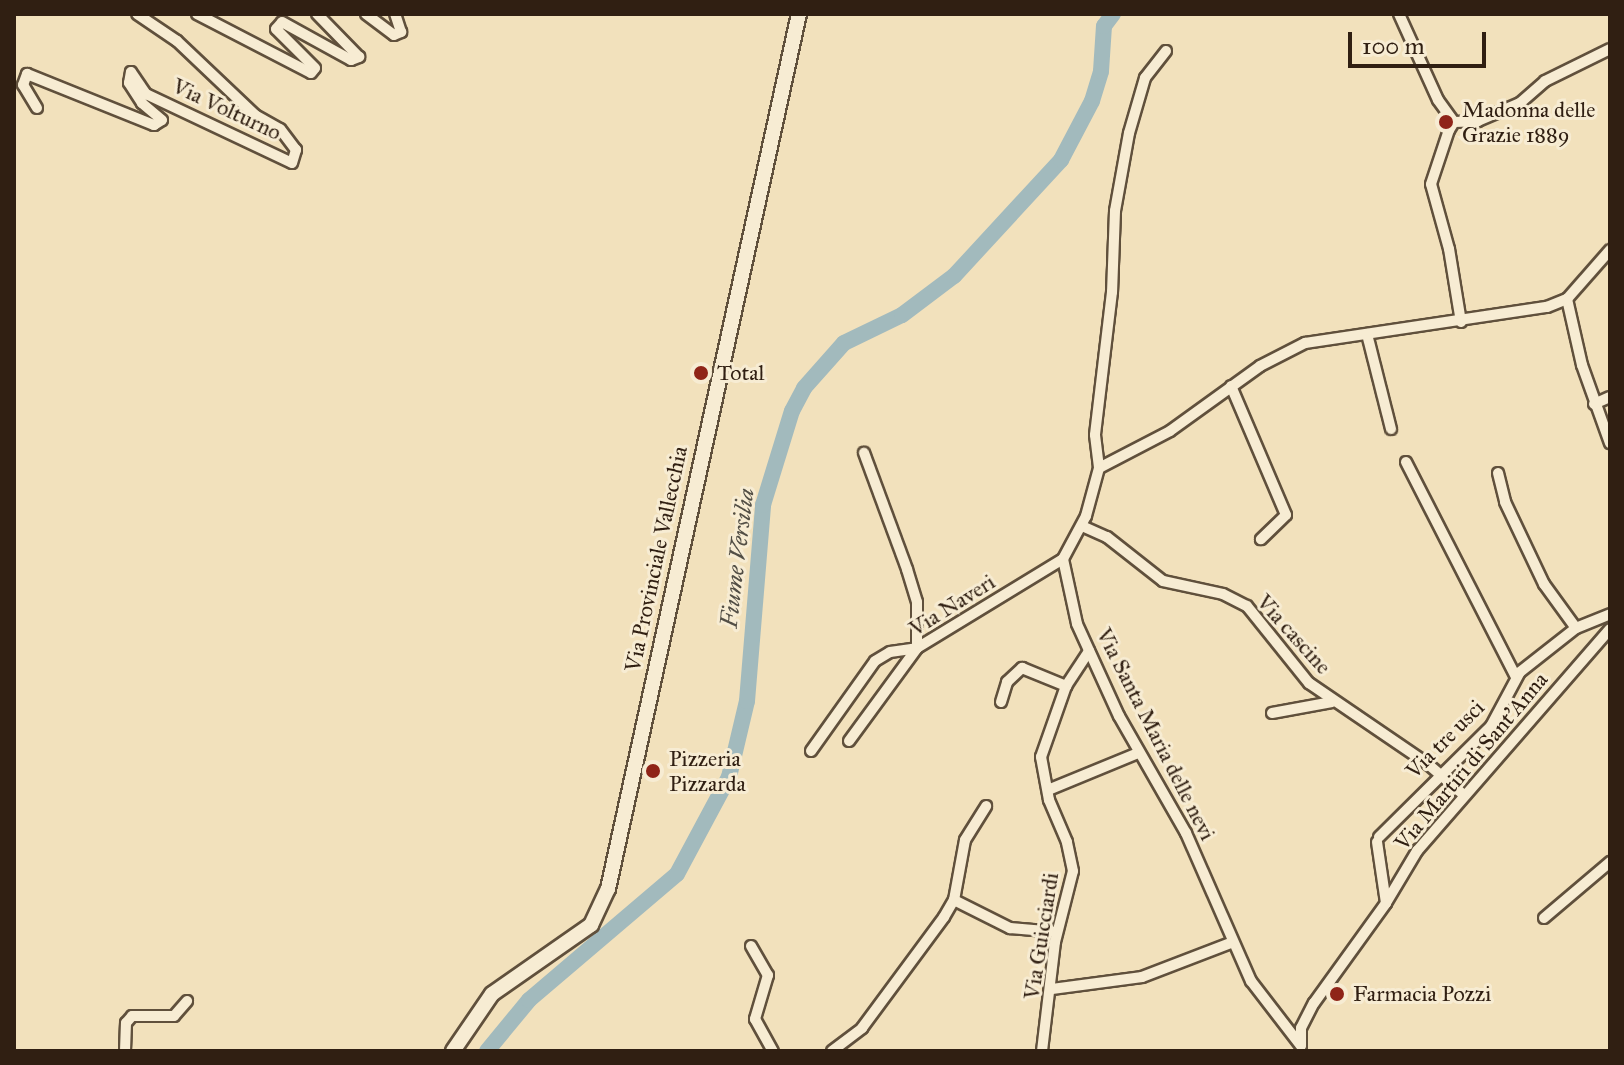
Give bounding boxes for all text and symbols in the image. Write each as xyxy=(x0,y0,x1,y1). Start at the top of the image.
scale bar xyxy=(1352,16,1490,66)
text: 100 m xyxy=(1362,31,1425,61)
street label: Via Volturno xyxy=(168,72,286,146)
place label: Madonna delle Grazie 1889 xyxy=(1462,96,1595,148)
marker: Madonna delle Grazie 1889 xyxy=(1437,113,1455,131)
place label: Total xyxy=(717,360,765,386)
marker: Total xyxy=(692,364,710,382)
street label: Via Provinciale Vallecchia xyxy=(619,444,693,674)
water label: Fiume Versilia xyxy=(715,486,761,630)
street label: Via Naveri xyxy=(904,568,1000,642)
street label: Via cascine xyxy=(1251,589,1337,679)
street label: Via Santa Maria delle nevi xyxy=(1091,623,1221,845)
street label: Via Martiri di Sant'Anna xyxy=(1389,667,1553,855)
street label: Via tre usci xyxy=(1400,694,1490,784)
place label: Pizzeria Pizzarda xyxy=(669,745,746,796)
marker: Pizzeria Pizzarda xyxy=(644,762,662,780)
street label: Via Guicciardi xyxy=(1018,871,1064,1001)
place label: Farmacia Pozzi xyxy=(1353,981,1491,1007)
marker: Farmacia Pozzi xyxy=(1328,985,1346,1003)

